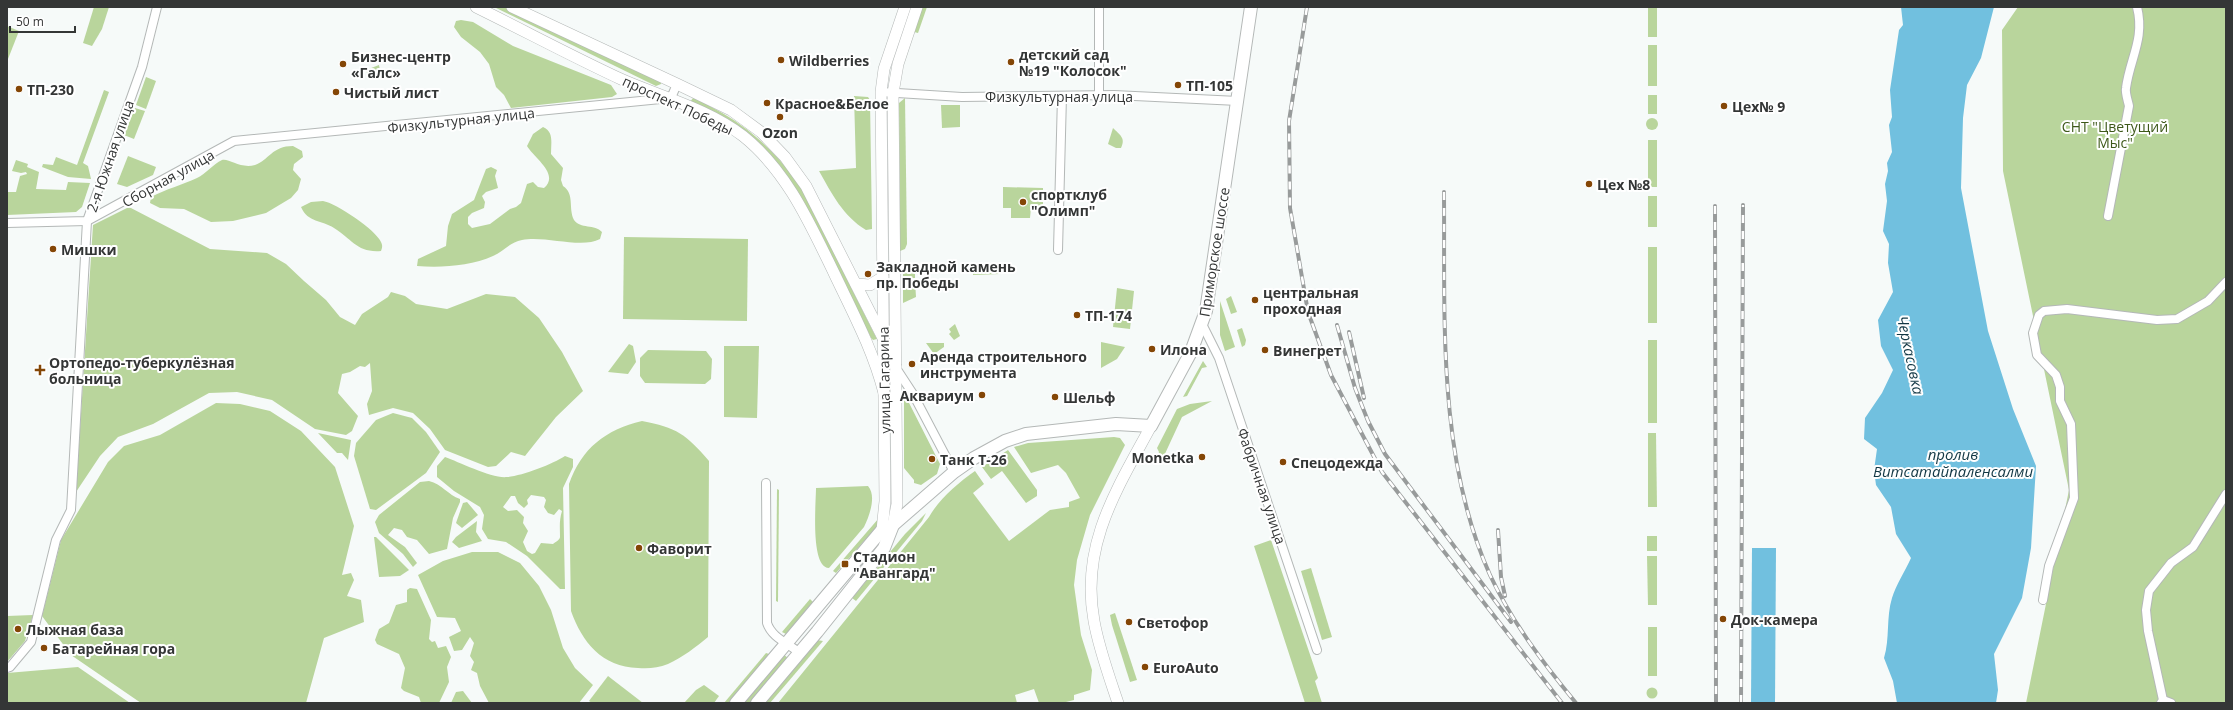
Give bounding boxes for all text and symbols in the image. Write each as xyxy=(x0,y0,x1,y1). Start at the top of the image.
scale bar xyxy=(10,8,75,34)
text: 50 m xyxy=(16,13,44,30)
place label: детский сад №19 "Колосок" xyxy=(1019,45,1127,80)
place label: Бизнес-центр «Галс» xyxy=(351,47,451,82)
place label: Wildberries xyxy=(789,51,869,70)
marker: Wildberries xyxy=(776,55,786,65)
marker: детский сад №19 "Колосок" xyxy=(1006,57,1016,67)
marker: Бизнес-центр «Галс» xyxy=(338,59,348,69)
street label: проспект Победы xyxy=(620,71,736,139)
place label: ТП-105 xyxy=(1186,76,1233,95)
place label: ТП-230 xyxy=(27,80,74,99)
marker: ТП-105 xyxy=(1173,80,1183,90)
place label: Чистый лист xyxy=(344,83,439,102)
marker: ТП-230 xyxy=(14,84,24,94)
marker: Чистый лист xyxy=(331,87,341,97)
street label: Физкультурная улица xyxy=(985,87,1133,106)
place label: Красное&Белое xyxy=(775,94,889,113)
street label: 2-я Южная улица xyxy=(82,97,138,215)
place label: Цех№ 9 xyxy=(1732,97,1785,116)
marker: Красное&Белое xyxy=(762,98,772,108)
marker: Цех№ 9 xyxy=(1719,101,1729,111)
street label: Физкультурная улица xyxy=(386,103,536,137)
marker: Ozon xyxy=(775,112,785,122)
park label: СНТ "Цветущий Мыс" xyxy=(2062,117,2168,152)
place label: Ozon xyxy=(762,123,798,142)
street label: Сборная улица xyxy=(119,145,217,211)
place label: Цех №8 xyxy=(1597,175,1650,194)
marker: Цех №8 xyxy=(1584,179,1594,189)
place label: спортклуб "Олимп" xyxy=(1031,185,1107,220)
street label: Приморское шоссе xyxy=(1194,186,1234,318)
marker: спортклуб "Олимп" xyxy=(1018,197,1028,207)
place label: Мишки xyxy=(61,240,117,259)
marker: Мишки xyxy=(48,244,58,254)
place label: Закладной камень пр. Победы xyxy=(876,257,1016,292)
marker: Закладной камень пр. Победы xyxy=(863,269,873,279)
place label: центральная проходная xyxy=(1263,283,1359,318)
marker: центральная проходная xyxy=(1250,295,1260,305)
place label: ТП-174 xyxy=(1085,306,1132,325)
marker: ТП-174 xyxy=(1072,310,1082,320)
water label: Черкасовка xyxy=(1893,314,1929,397)
street label: улица Гагарина xyxy=(874,326,894,434)
place label: Илона xyxy=(1160,340,1207,359)
place label: Винегрет xyxy=(1273,341,1342,360)
marker: Илона xyxy=(1147,344,1157,354)
marker: Винегрет xyxy=(1260,345,1270,355)
place label: Аренда строительного инструмента xyxy=(920,347,1087,382)
place label: Ортопедо-туберкулёзная больница xyxy=(49,353,235,388)
marker: Аренда строительного инструмента xyxy=(907,359,917,369)
marker: Ортопедо-туберкулёзная больница xyxy=(34,364,46,376)
place label: Аквариум xyxy=(900,386,974,405)
place label: Шельф xyxy=(1063,388,1115,407)
marker: Аквариум xyxy=(977,390,987,400)
marker: Шельф xyxy=(1050,392,1060,402)
street label: Фабричная улица xyxy=(1233,425,1291,547)
water label: пролив Витсатайпаленсалми xyxy=(1873,444,2033,481)
place label: Monetka xyxy=(1131,448,1194,467)
place label: Танк Т-26 xyxy=(940,450,1007,469)
marker: Monetka xyxy=(1197,452,1207,462)
place label: Спецодежда xyxy=(1291,453,1383,472)
marker: Танк Т-26 xyxy=(927,454,937,464)
marker: Спецодежда xyxy=(1278,457,1288,467)
place label: Фаворит xyxy=(647,539,712,558)
marker: Фаворит xyxy=(634,543,644,553)
place label: Стадион "Авангард" xyxy=(853,547,936,582)
marker: Стадион "Авангард" xyxy=(840,559,850,569)
place label: Док-камера xyxy=(1731,610,1818,629)
place label: Светофор xyxy=(1137,613,1208,632)
marker: Док-камера xyxy=(1718,614,1728,624)
marker: Светофор xyxy=(1124,617,1134,627)
place label: Лыжная база xyxy=(26,620,124,639)
marker: Лыжная база xyxy=(13,624,23,634)
place label: Батарейная гора xyxy=(52,639,175,658)
marker: Батарейная гора xyxy=(39,643,49,653)
place label: EuroAuto xyxy=(1153,658,1219,677)
marker: EuroAuto xyxy=(1140,662,1150,672)

